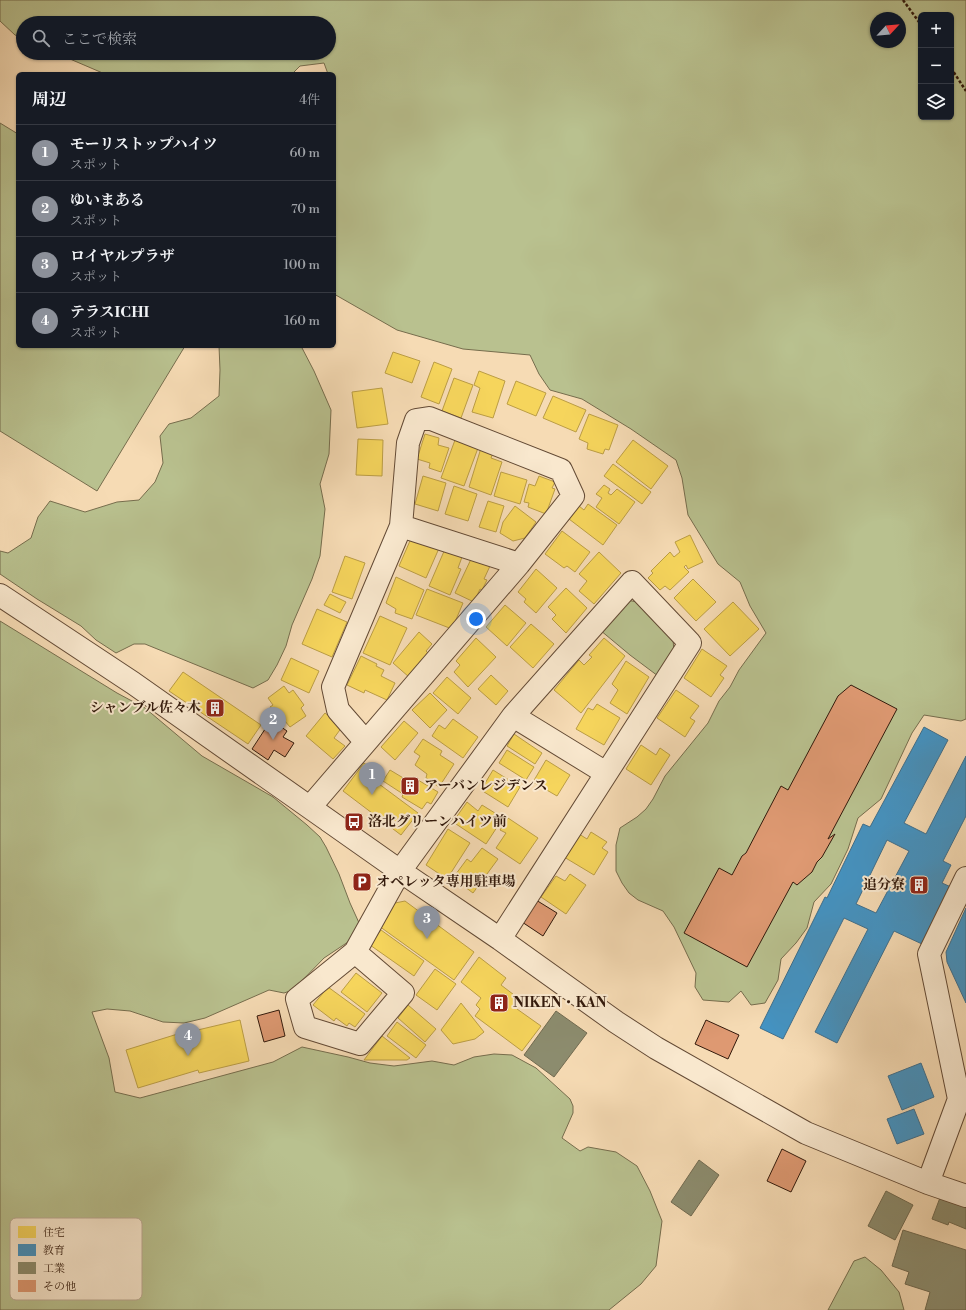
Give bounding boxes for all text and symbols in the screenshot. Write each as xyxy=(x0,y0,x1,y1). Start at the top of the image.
north arrow xyxy=(870,12,906,48)
map controls xyxy=(918,12,954,120)
button: + xyxy=(918,12,954,48)
search box xyxy=(16,16,336,60)
icon: search xyxy=(30,27,52,49)
text: ここで検索 xyxy=(62,30,137,49)
button: − xyxy=(918,48,954,84)
button: layers xyxy=(918,84,954,120)
text: 周辺 xyxy=(32,89,66,111)
text: 4件 xyxy=(299,92,320,108)
text: モーリストップハイツ xyxy=(70,135,217,154)
text: 1 xyxy=(42,145,48,161)
text: 60 m xyxy=(289,145,320,161)
text: スポット xyxy=(70,157,122,173)
text: ゆいまある xyxy=(70,191,145,210)
text: 2 xyxy=(41,201,49,217)
text: 70 m xyxy=(291,201,320,217)
text: スポット xyxy=(70,213,122,229)
text: ロイヤルプラザ xyxy=(70,247,174,266)
text: 3 xyxy=(41,257,49,273)
text: 100 m xyxy=(284,257,320,273)
text: スポット xyxy=(70,269,122,285)
text: テラスICHI xyxy=(70,303,149,322)
text: 4 xyxy=(41,313,49,329)
text: 160 m xyxy=(284,313,320,329)
text: スポット xyxy=(70,325,122,341)
your location xyxy=(466,609,486,629)
building icon: シャンブル佐々木 xyxy=(204,697,226,719)
place label: シャンブル佐々木 xyxy=(90,699,201,717)
pin: 2 xyxy=(260,707,286,740)
pin: 1 xyxy=(359,762,385,795)
building icon: アーバンレジデンス xyxy=(399,775,421,797)
place label: アーバンレジデンス xyxy=(424,777,547,795)
bus stop icon: 洛北グリーンハイツ前 xyxy=(343,811,365,833)
place label: 洛北グリーンハイツ前 xyxy=(368,813,507,831)
parking icon: オペレッタ専用駐車場 xyxy=(351,871,373,893)
place label: オペレッタ専用駐車場 xyxy=(376,873,516,891)
building icon: 追分寮 xyxy=(908,874,930,896)
place label: 追分寮 xyxy=(863,876,905,894)
pin: 3 xyxy=(414,906,440,939)
building icon: NIKEN・KAN xyxy=(488,992,510,1014)
place label: NIKEN・KAN xyxy=(513,994,607,1012)
pin: 4 xyxy=(175,1023,201,1056)
legend xyxy=(10,1218,142,1300)
text: 住宅 xyxy=(43,1226,65,1240)
text: 教育 xyxy=(43,1244,65,1258)
text: 工業 xyxy=(43,1262,65,1276)
text: その他 xyxy=(43,1280,76,1294)

